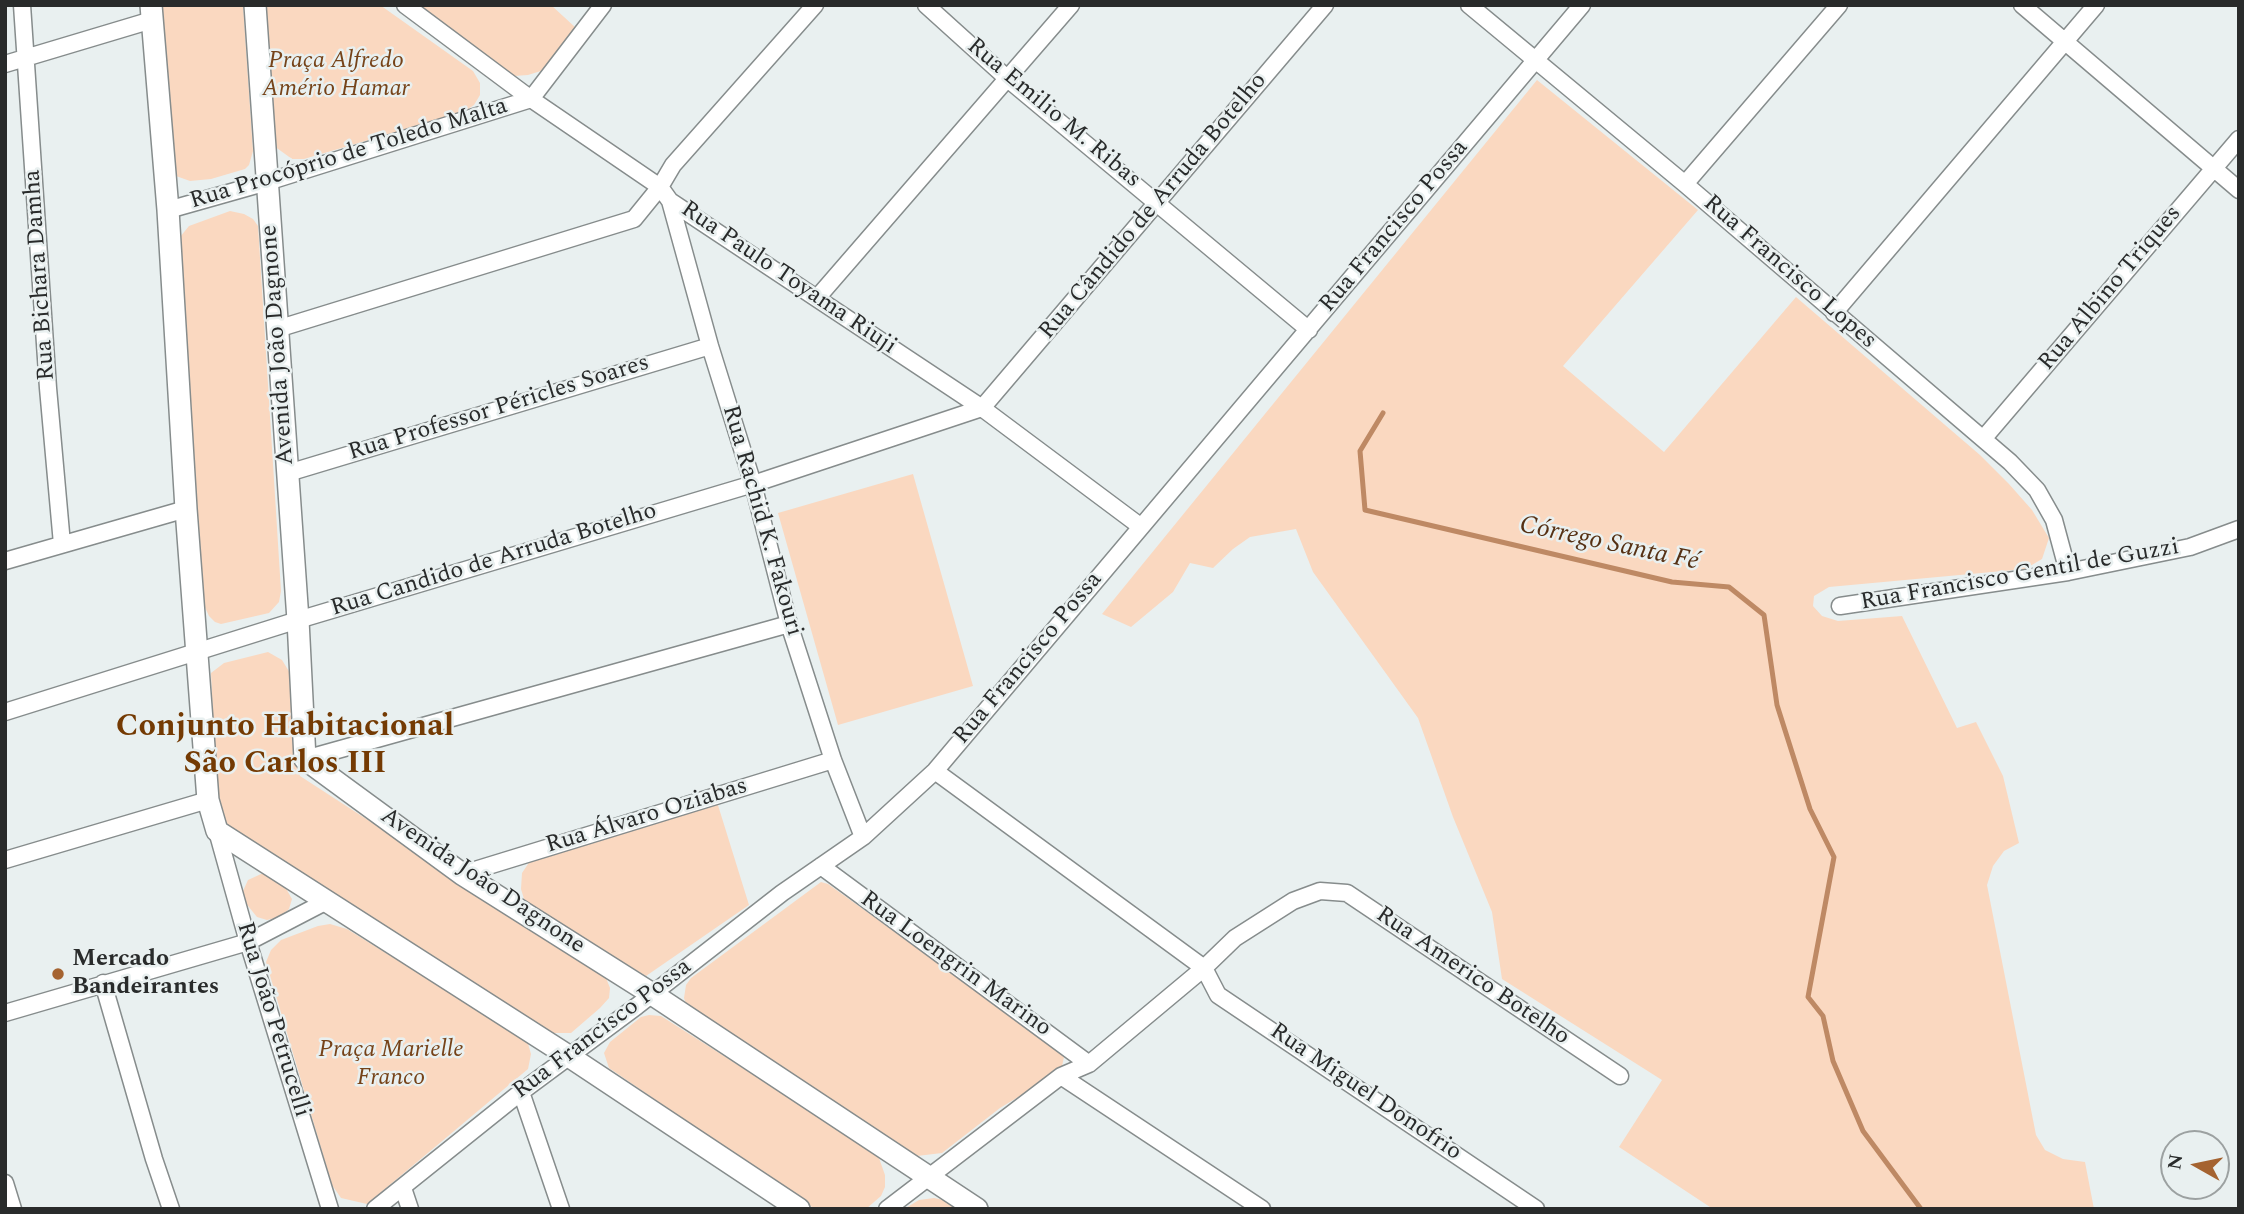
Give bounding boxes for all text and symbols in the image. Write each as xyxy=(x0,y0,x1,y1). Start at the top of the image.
street label: Rua Emilio M. Ribas xyxy=(960,33,1146,195)
park label: Praça Alfredo Amério Hamar xyxy=(262,48,410,104)
street label: Rua Cândido de Arruda Botelho xyxy=(1034,68,1274,346)
street label: Rua Procóprio de Toledo Malta xyxy=(187,93,511,217)
street label: Rua Francisco Possa xyxy=(1314,135,1476,319)
street label: Rua Bichara Damha xyxy=(19,168,63,382)
street label: Rua Francisco Lopes xyxy=(1696,190,1882,356)
street label: Rua Paulo Toyama Riuji xyxy=(674,196,902,362)
street label: Rua Albino Triques xyxy=(2033,200,2189,378)
street label: Avenida João Dagnone xyxy=(256,224,302,466)
street label: Rua Professor Péricles Soares xyxy=(345,349,653,469)
street label: Rua Rachid K. Fakouri xyxy=(714,402,808,640)
street label: Rua Candido de Arruda Botelho xyxy=(328,498,660,624)
water label: Córrego Santa Fé xyxy=(1516,511,1702,579)
street label: Rua Francisco Gentil de Guzzi xyxy=(1858,534,2182,618)
street label: Rua Francisco Possa xyxy=(948,567,1110,751)
district label: Conjunto Habitacional São Carlos III xyxy=(116,710,454,785)
street label: Rua Álvaro Oziabas xyxy=(543,773,751,861)
street label: Avenida João Dagnone xyxy=(374,803,590,961)
street label: Rua Loengrin Marino xyxy=(854,886,1056,1044)
street label: Rua Americo Botelho xyxy=(1369,901,1575,1053)
street label: Rua João Petrucelli xyxy=(229,919,315,1121)
place label: Mercado Bandeirantes xyxy=(72,946,219,1002)
street label: Rua Francisco Possa xyxy=(508,953,698,1107)
marker: Mercado Bandeirantes xyxy=(50,966,66,982)
street label: Rua Miguel Donofrio xyxy=(1263,1018,1467,1168)
park label: Praça Marielle Franco xyxy=(318,1037,464,1093)
north arrow xyxy=(2160,1130,2230,1200)
text: N xyxy=(2160,1152,2191,1172)

